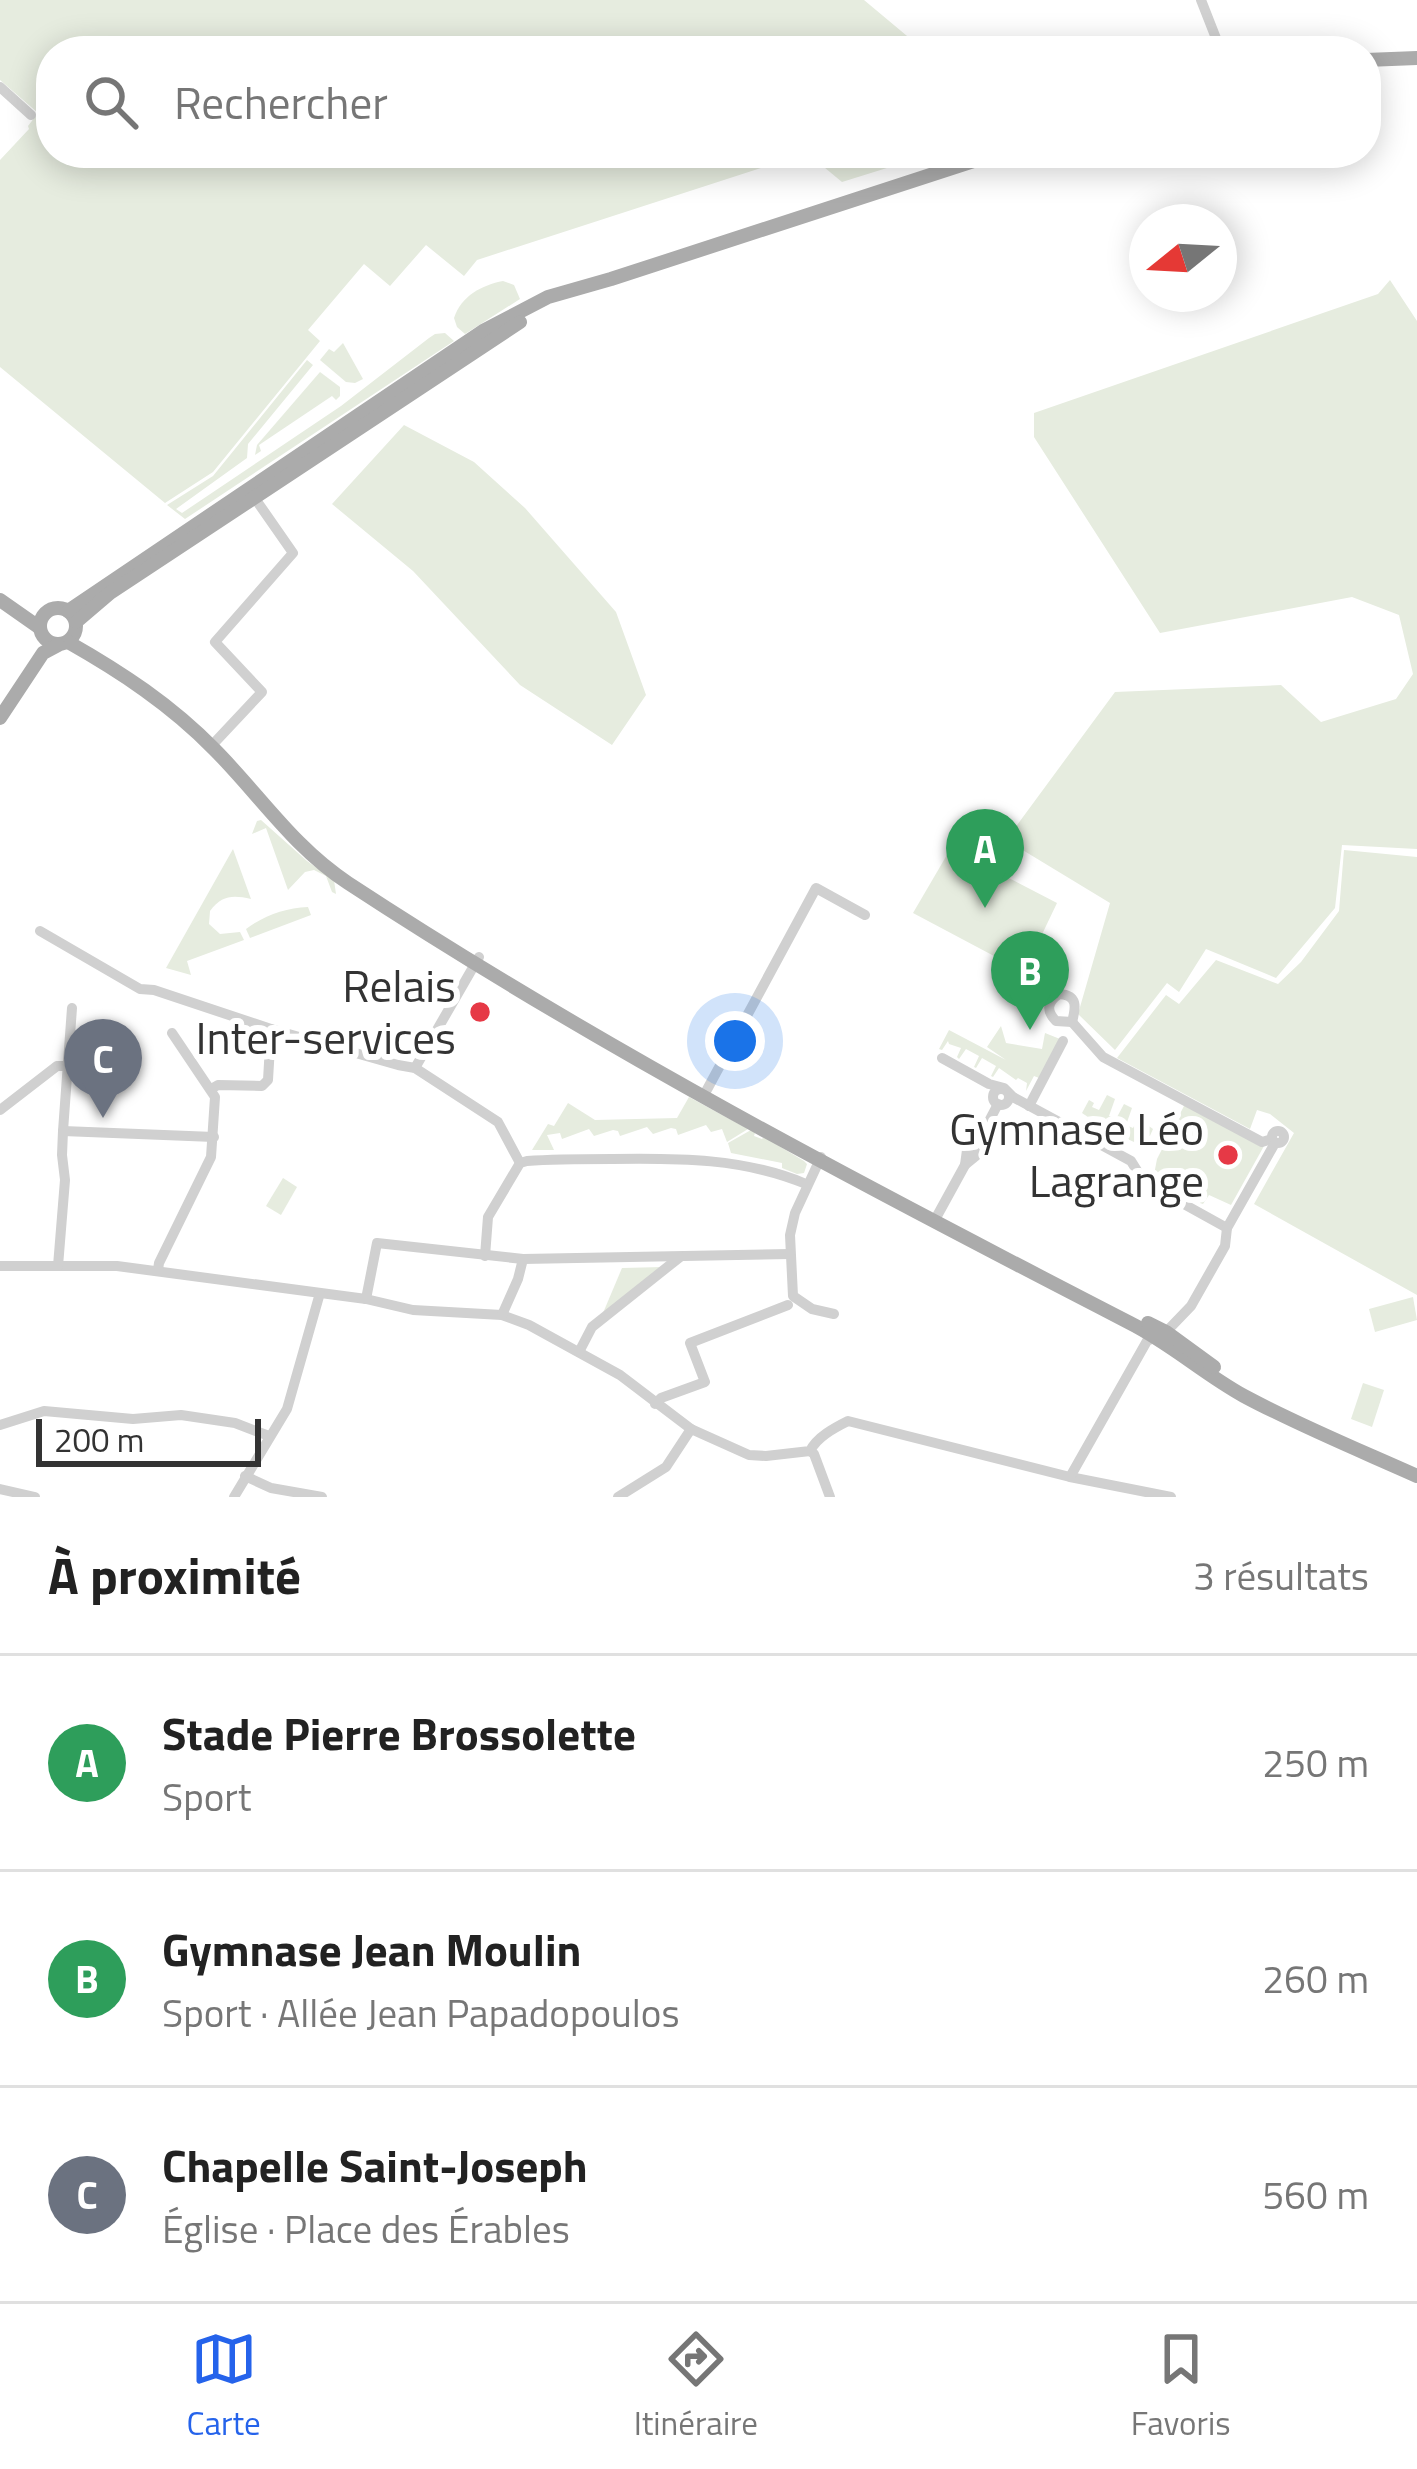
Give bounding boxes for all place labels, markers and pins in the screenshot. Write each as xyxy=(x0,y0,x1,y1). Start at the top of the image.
pin: A xyxy=(946,809,1024,908)
pin: B xyxy=(991,931,1069,1030)
place label: Relais Inter-services xyxy=(195,951,456,1071)
marker: Relais Inter-services xyxy=(467,999,493,1025)
pin: C xyxy=(64,1019,142,1118)
place label: Gymnase Léo Lagrange xyxy=(949,1094,1204,1214)
marker: Gymnase Léo Lagrange xyxy=(1215,1142,1241,1168)

